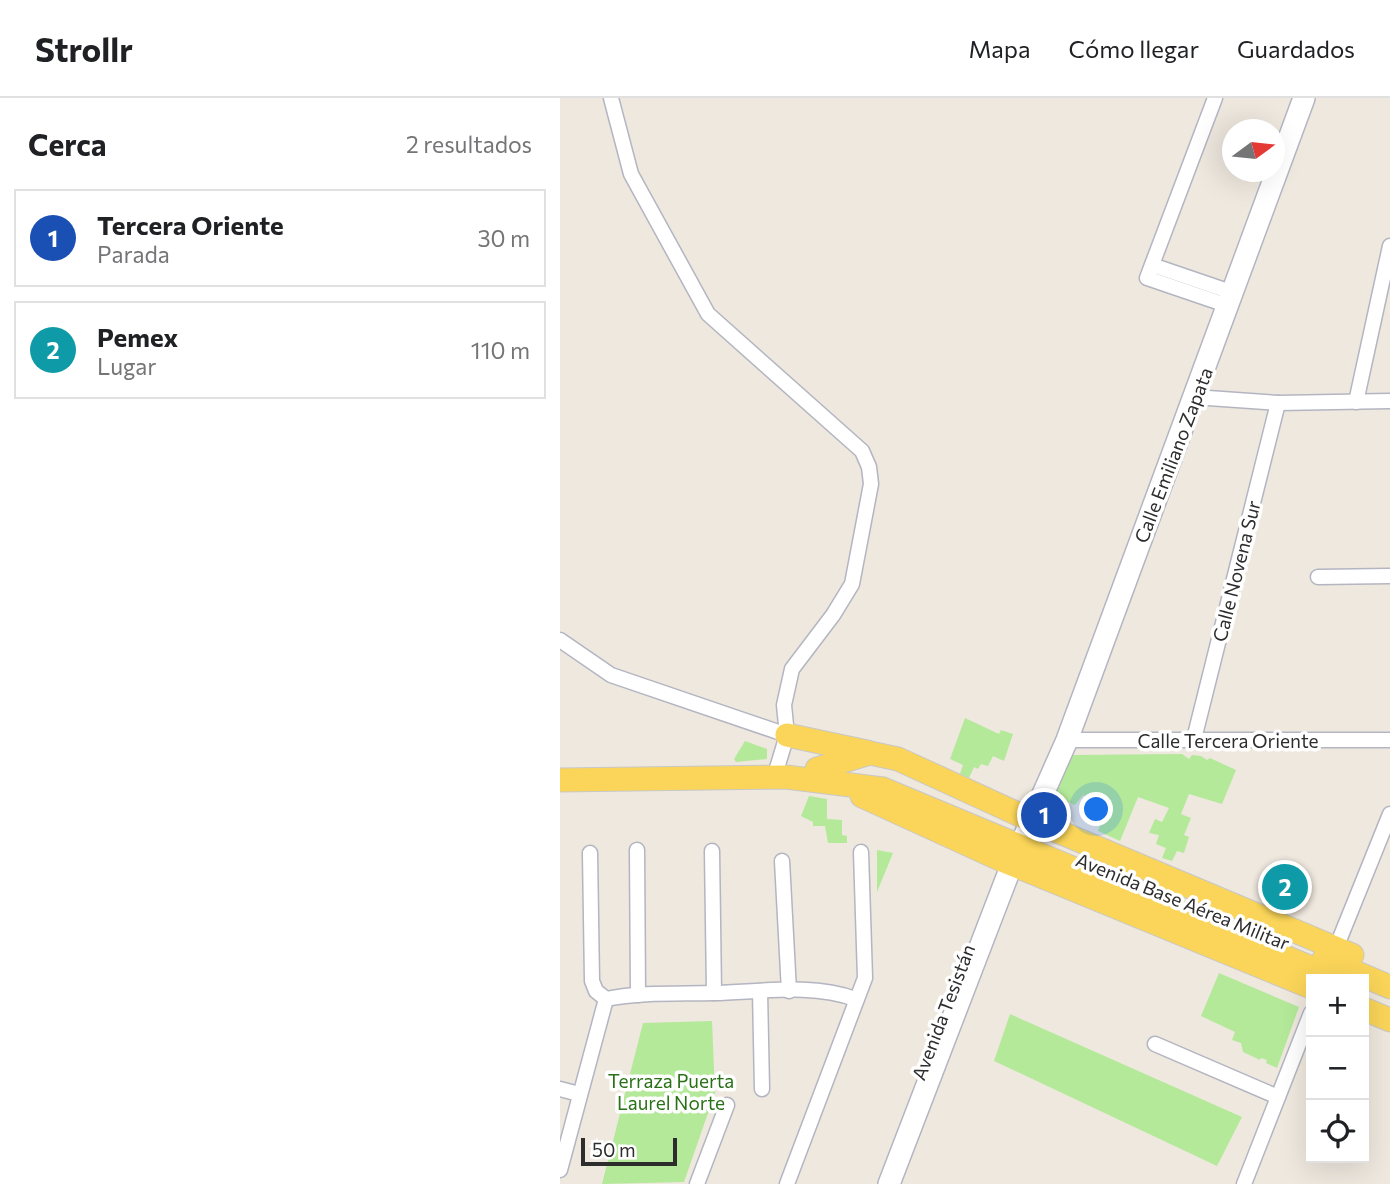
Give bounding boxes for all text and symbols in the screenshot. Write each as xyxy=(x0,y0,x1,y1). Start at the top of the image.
text: Strollr xyxy=(35,28,133,69)
text: Mapa xyxy=(968,34,1031,63)
text: Cómo llegar xyxy=(1069,34,1199,63)
text: Guardados xyxy=(1237,34,1355,63)
north arrow xyxy=(1222,119,1285,182)
text: Cerca xyxy=(28,125,107,162)
text: 2 resultados xyxy=(406,130,532,158)
text: Tercera Oriente xyxy=(97,209,284,240)
text: 1 xyxy=(48,224,58,252)
text: 30 m xyxy=(477,224,530,252)
text: Parada xyxy=(97,240,170,268)
text: Pemex xyxy=(97,321,178,352)
text: 2 xyxy=(46,336,60,364)
text: 110 m xyxy=(471,336,530,364)
text: Lugar xyxy=(97,352,157,380)
street label: Calle Emiliano Zapata xyxy=(1129,364,1217,546)
street label: Calle Novena Sur xyxy=(1207,498,1265,644)
street label: Calle Tercera Oriente xyxy=(1137,729,1319,752)
pin: 1 xyxy=(1021,789,1067,841)
your location xyxy=(1079,792,1113,826)
street label: Avenida Base Aérea Militar xyxy=(1073,848,1294,955)
pin: 2 xyxy=(1262,861,1308,913)
street label: Avenida Tesistán xyxy=(907,941,979,1083)
map controls xyxy=(1306,974,1369,1163)
button: + xyxy=(1306,974,1369,1037)
button: − xyxy=(1306,1037,1369,1100)
park label: Terraza Puerta Laurel Norte xyxy=(608,1069,734,1114)
button: locate xyxy=(1306,1100,1369,1163)
scale bar xyxy=(581,1135,677,1167)
text: 50 m xyxy=(592,1138,636,1161)

